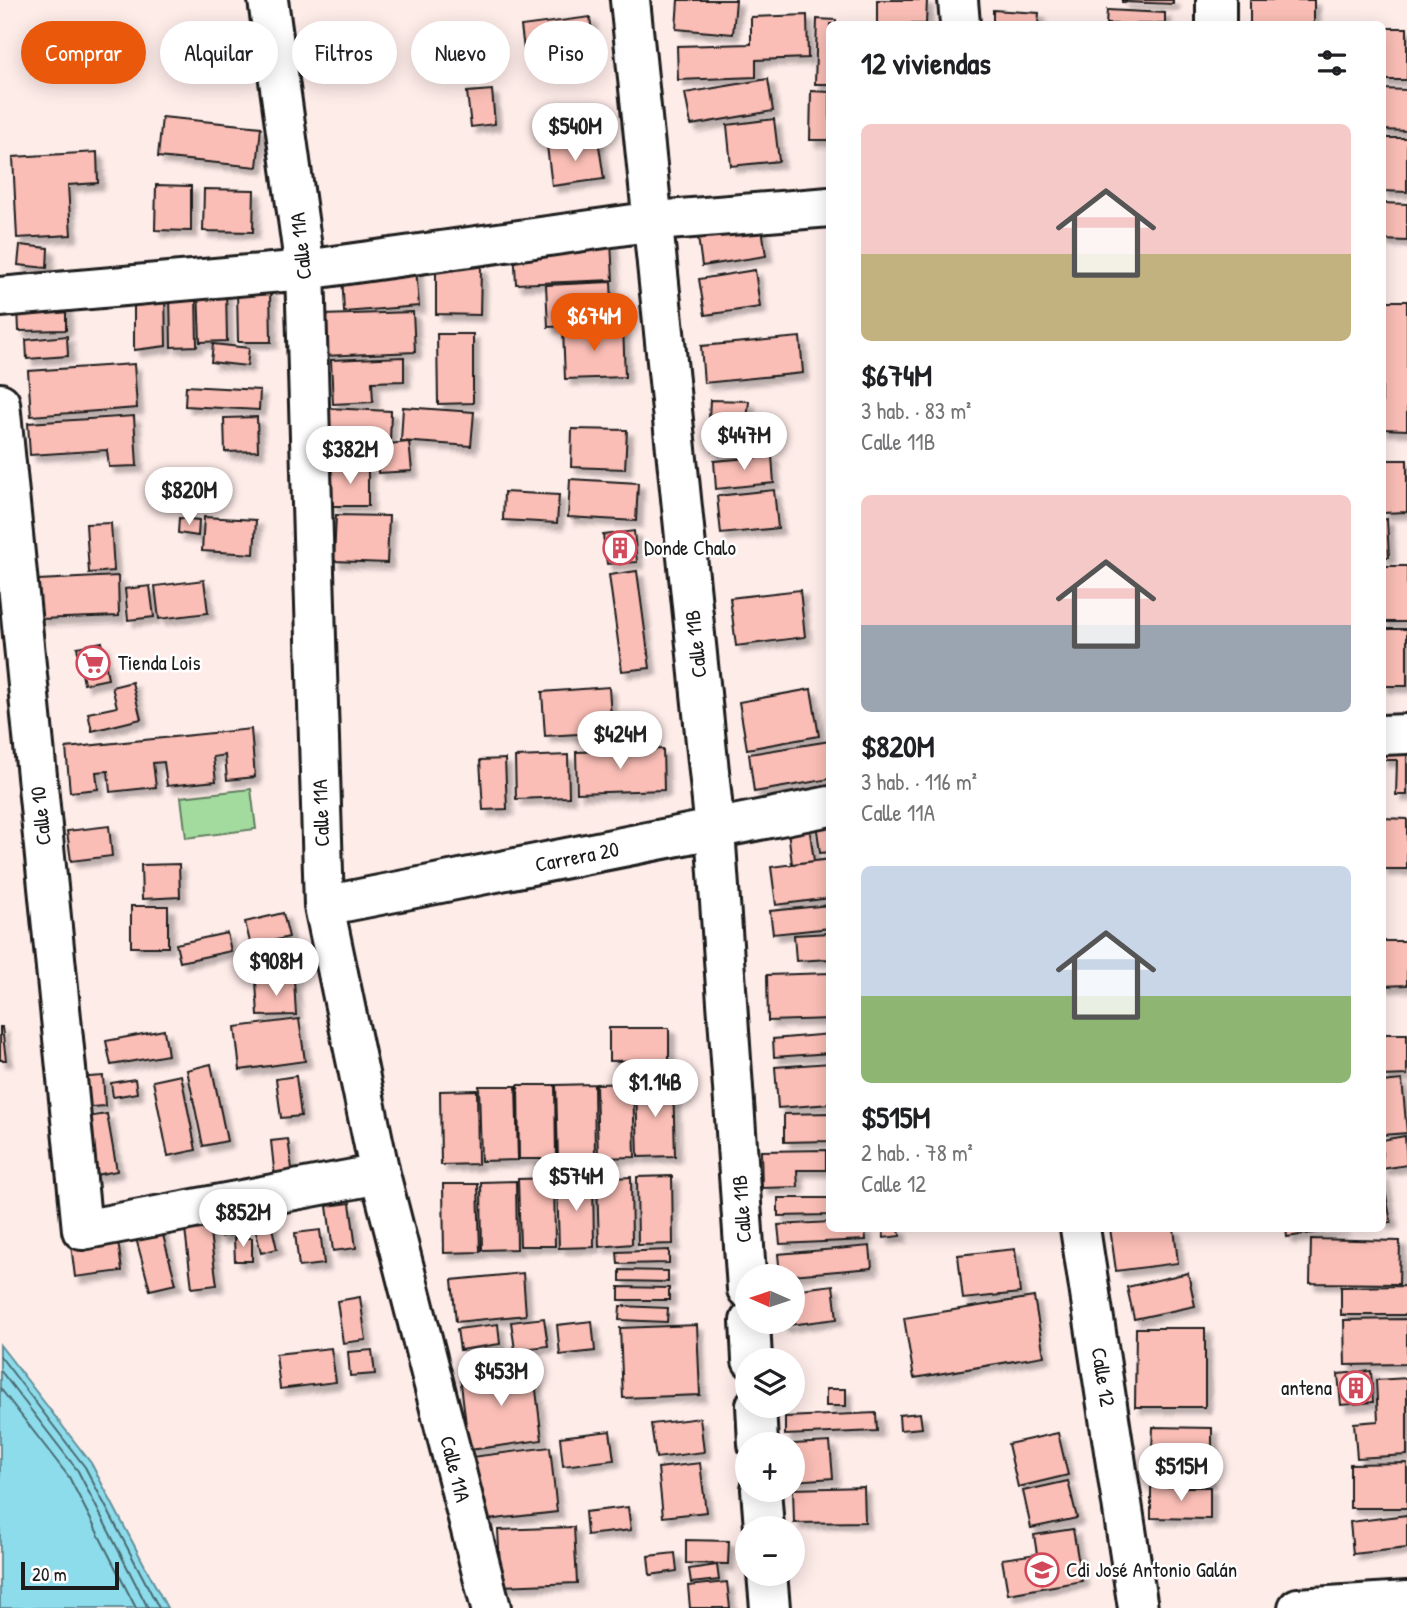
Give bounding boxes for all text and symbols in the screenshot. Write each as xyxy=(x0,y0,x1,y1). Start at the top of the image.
chip: Comprar xyxy=(21,21,146,84)
chip: Alquilar xyxy=(160,21,278,84)
chip: Filtros xyxy=(292,21,397,84)
chip: Nuevo xyxy=(411,21,510,84)
chip: Piso xyxy=(524,21,608,84)
text: 12 viviendas xyxy=(861,43,991,83)
icon: filters xyxy=(1313,44,1351,82)
pin: $540M xyxy=(526,104,624,163)
text: $540M xyxy=(548,110,602,141)
icon: home xyxy=(1043,170,1169,296)
street label: Calle 11A xyxy=(283,211,318,281)
pin: $674M xyxy=(545,294,643,353)
text: $674M xyxy=(567,300,621,331)
text: $674M xyxy=(861,355,932,395)
text: 3 hab. · 83 m² xyxy=(861,395,971,426)
pin: $447M xyxy=(695,412,793,472)
text: $447M xyxy=(717,419,771,450)
pin: $382M xyxy=(301,426,399,486)
text: Calle 11B xyxy=(861,426,935,457)
text: $382M xyxy=(322,433,378,464)
pin: $820M xyxy=(140,468,238,527)
text: $820M xyxy=(161,474,217,505)
building icon: Donde Chalo xyxy=(601,529,639,567)
place label: Donde Chalo xyxy=(644,533,736,562)
icon: home xyxy=(1043,541,1169,667)
street label: Calle 11B xyxy=(678,609,713,679)
supermarket icon: Tienda Lois xyxy=(74,644,112,682)
place label: Tienda Lois xyxy=(118,648,201,677)
pin: $424M xyxy=(571,712,669,771)
text: $424M xyxy=(593,718,647,749)
text: $820M xyxy=(861,726,935,766)
text: 3 hab. · 116 m² xyxy=(861,766,977,797)
street label: Calle 11A xyxy=(305,779,336,847)
street label: Calle 10 xyxy=(23,785,58,847)
text: Calle 11A xyxy=(861,797,935,828)
street label: Carrera 20 xyxy=(533,834,621,879)
icon: home xyxy=(1043,912,1169,1038)
pin: $908M xyxy=(227,939,325,998)
text: $908M xyxy=(249,945,303,976)
pin: $1.14B xyxy=(598,1060,712,1119)
text: $1.14B xyxy=(628,1066,682,1097)
text: $515M xyxy=(861,1097,930,1137)
text: 2 hab. · 78 m² xyxy=(861,1137,973,1168)
pin: $574M xyxy=(527,1154,625,1213)
text: $574M xyxy=(548,1160,604,1191)
text: Calle 12 xyxy=(861,1168,926,1199)
street label: Calle 11B xyxy=(725,1174,758,1244)
pin: $852M xyxy=(194,1190,292,1249)
text: $852M xyxy=(215,1196,271,1227)
north arrow xyxy=(735,1264,805,1334)
map controls xyxy=(735,1264,805,1586)
street label: Calle 12 xyxy=(1085,1345,1122,1409)
pin: $453M xyxy=(452,1348,550,1408)
button: layers xyxy=(735,1348,805,1418)
text: $453M xyxy=(474,1355,528,1386)
building icon: antena xyxy=(1337,1369,1375,1407)
place label: antena xyxy=(1281,1373,1332,1402)
button: + xyxy=(735,1432,805,1502)
street label: Calle 11A xyxy=(433,1433,478,1505)
pin: $515M xyxy=(1132,1444,1230,1503)
text: $515M xyxy=(1154,1450,1208,1481)
button: − xyxy=(735,1516,805,1586)
school or university icon: Cdi José Antonio Galán xyxy=(1023,1551,1061,1589)
place label: Cdi José Antonio Galán xyxy=(1066,1555,1237,1584)
scale bar xyxy=(21,1559,119,1591)
text: 20 m xyxy=(32,1561,67,1587)

